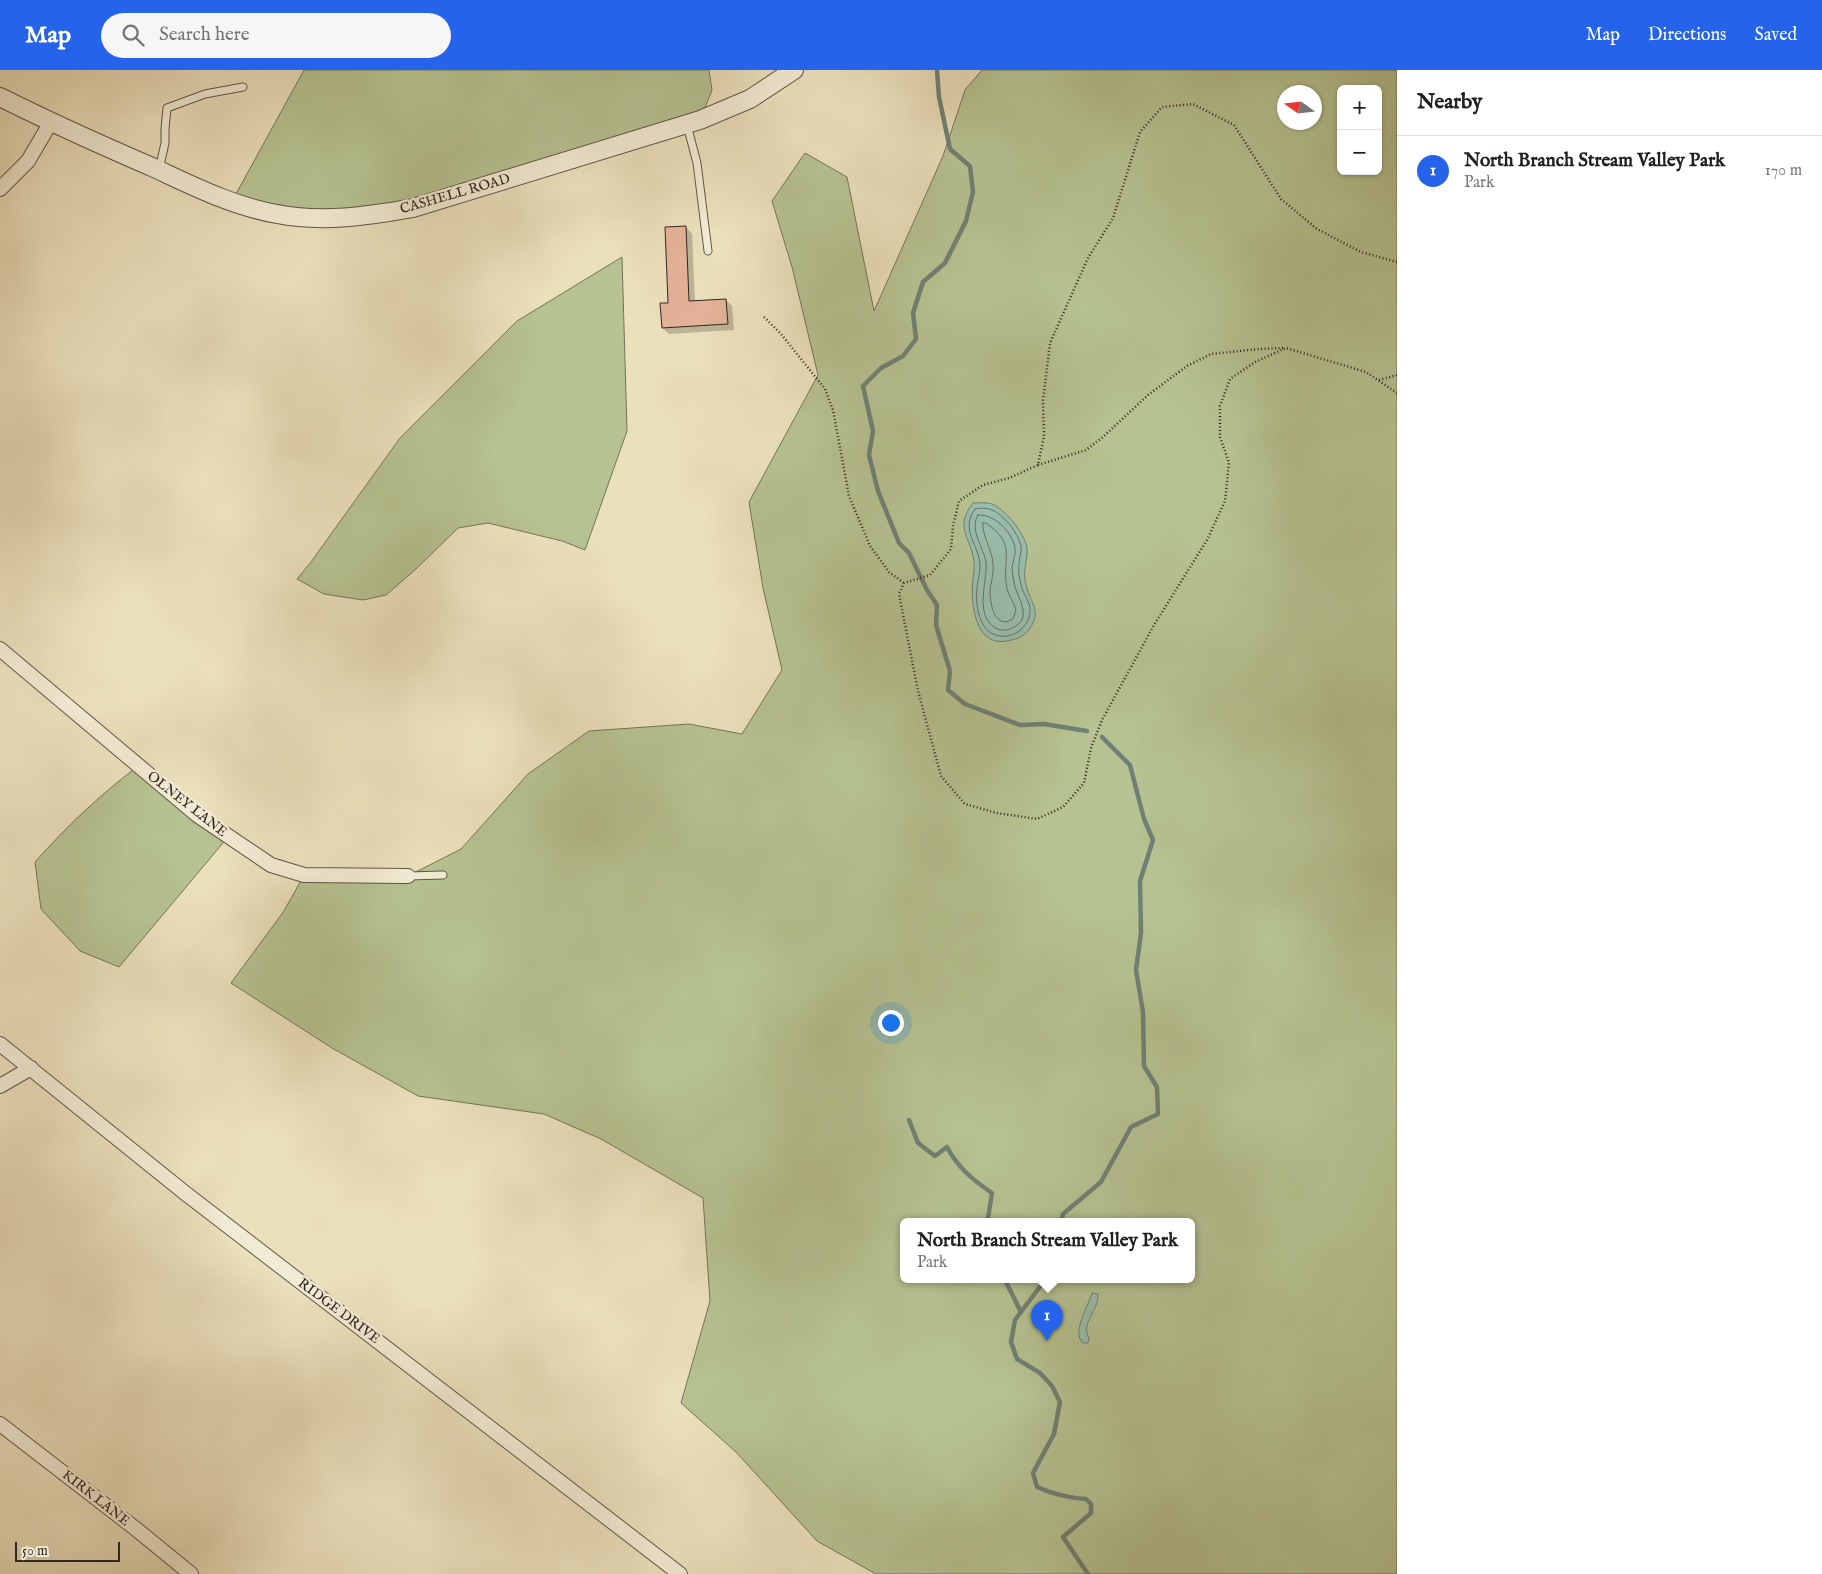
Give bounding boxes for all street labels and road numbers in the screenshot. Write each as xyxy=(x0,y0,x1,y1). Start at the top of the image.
street label: CASHELL ROAD xyxy=(398,170,512,218)
street label: OLNEY LANE xyxy=(143,767,231,841)
street label: RIDGE DRIVE xyxy=(294,1274,384,1348)
street label: KIRK LANE xyxy=(58,1466,134,1530)

